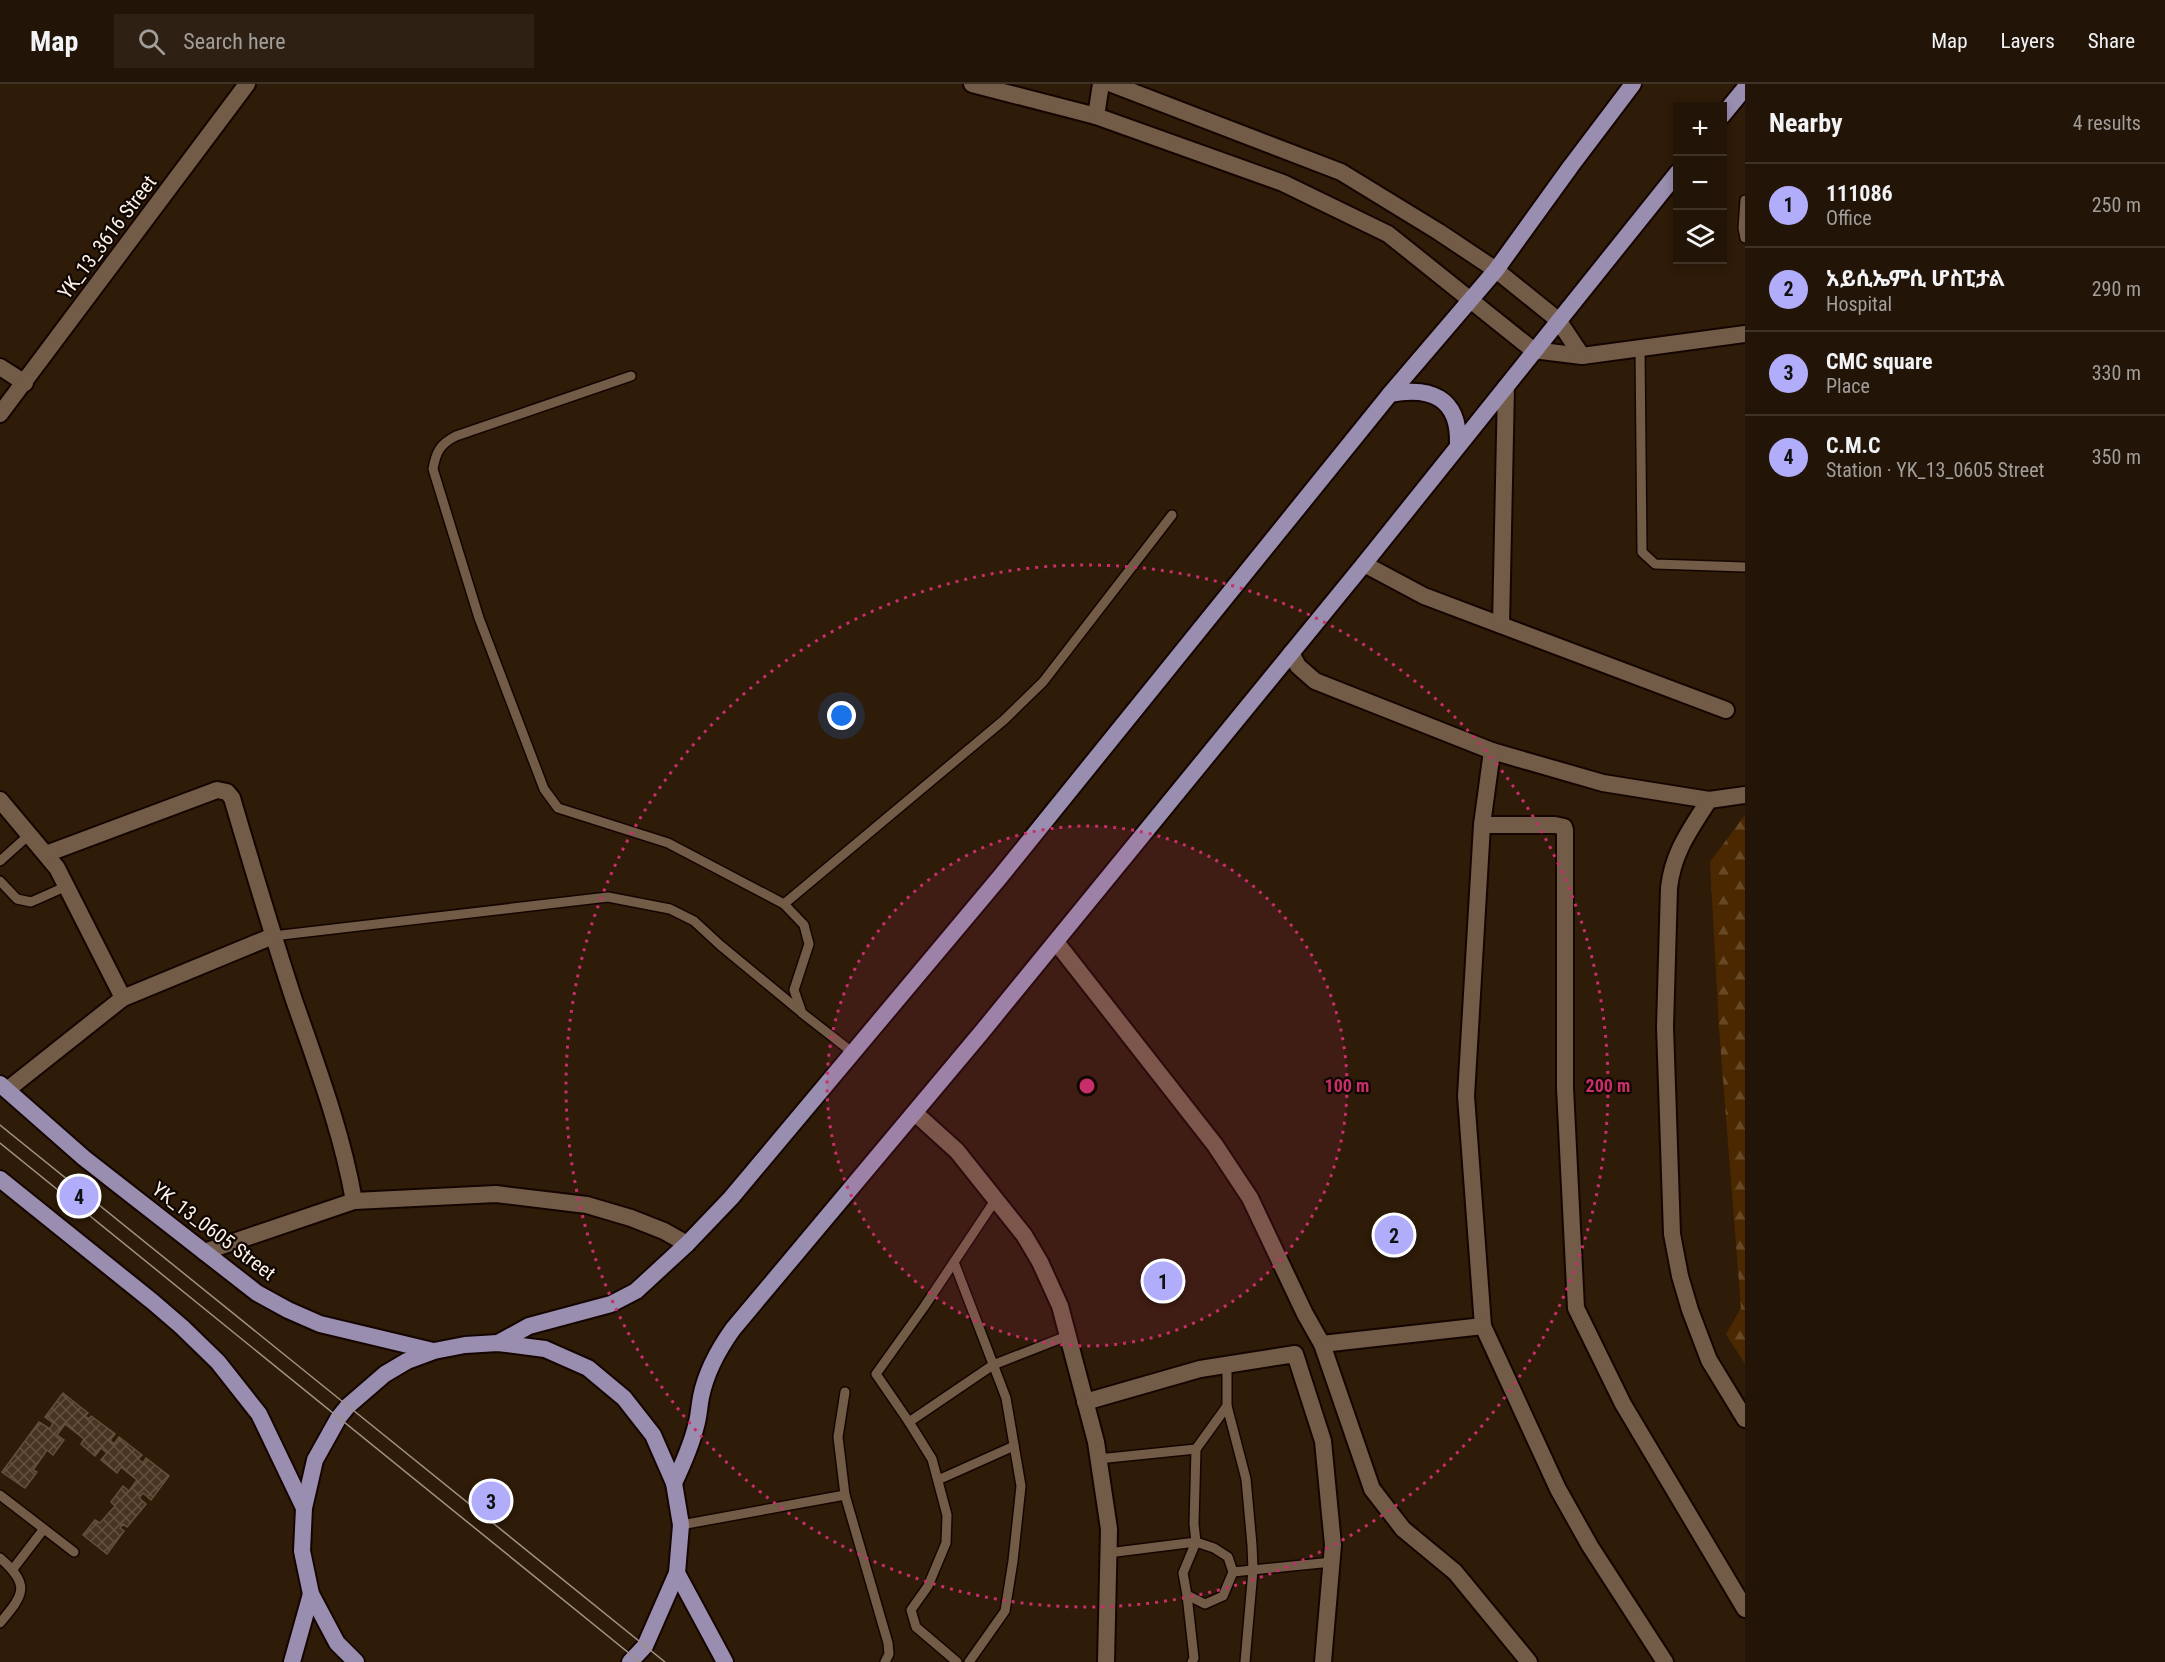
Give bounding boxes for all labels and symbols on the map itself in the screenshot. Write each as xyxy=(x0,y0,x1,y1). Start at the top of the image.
street label: YK_13_3616 Street xyxy=(53,170,161,303)
your location xyxy=(827,701,856,730)
text: 100 m xyxy=(1325,1075,1369,1096)
text: 200 m xyxy=(1586,1075,1630,1096)
centre of rings xyxy=(1077,1076,1097,1096)
pin: 4 xyxy=(60,1174,98,1218)
street label: YK_13_0605 Street xyxy=(148,1177,281,1285)
pin: 2 xyxy=(1374,1212,1414,1258)
pin: 1 xyxy=(1144,1258,1182,1304)
pin: 3 xyxy=(472,1478,510,1524)

